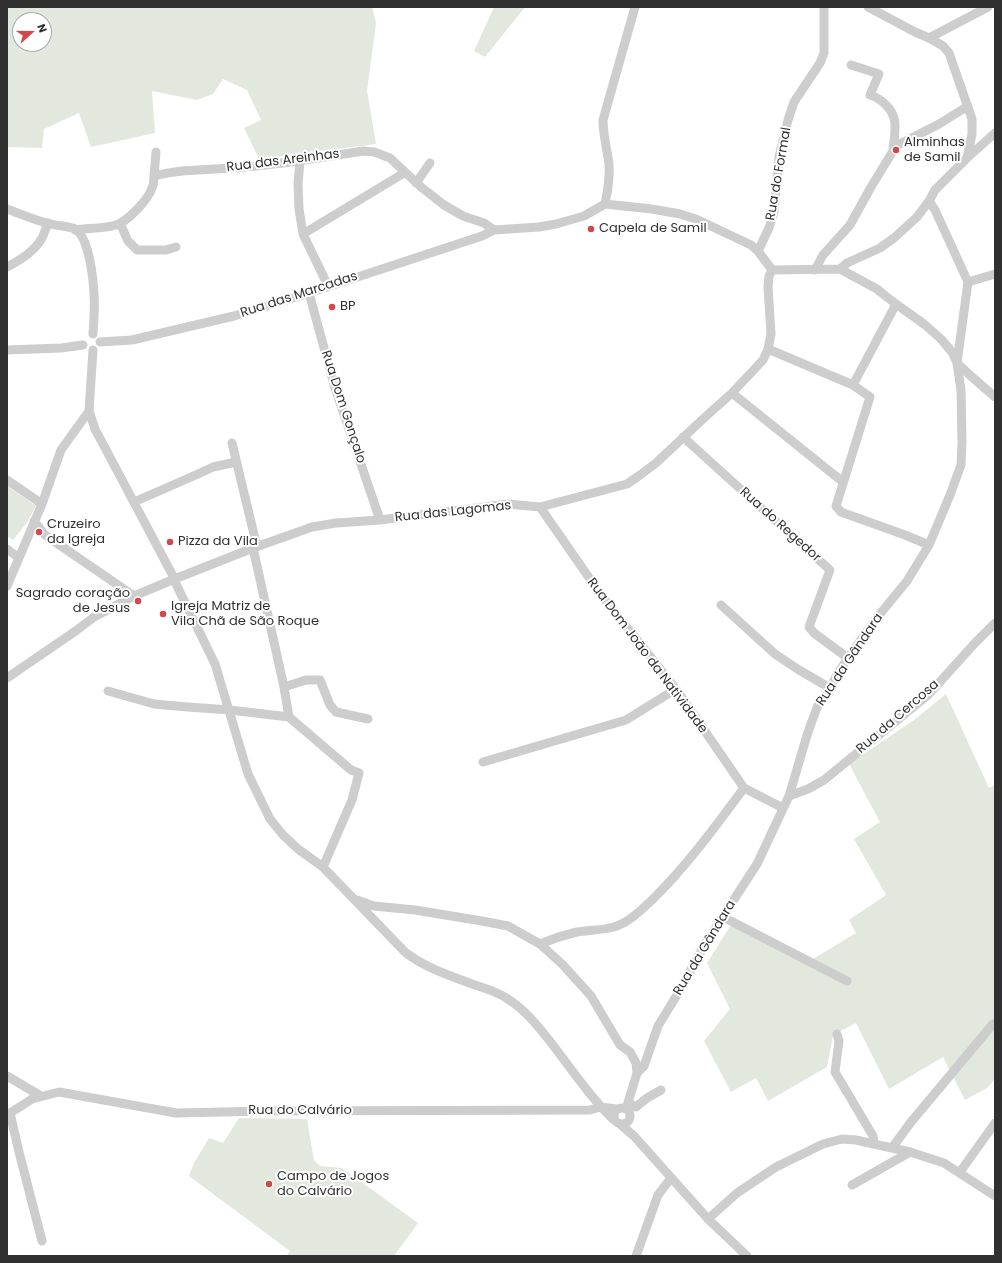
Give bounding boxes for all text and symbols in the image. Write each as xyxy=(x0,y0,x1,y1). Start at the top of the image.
north arrow xyxy=(12,12,52,52)
text: N xyxy=(33,21,51,35)
street label: Rua do Formal xyxy=(763,126,795,222)
place label: Alminhas de Samil xyxy=(904,135,965,166)
marker: Alminhas de Samil xyxy=(891,145,901,155)
street label: Rua das Areinhas xyxy=(226,146,340,176)
place label: Capela de Samil xyxy=(599,221,707,237)
marker: Capela de Samil xyxy=(586,224,596,234)
street label: Rua das Marcadas xyxy=(238,269,360,321)
place label: BP xyxy=(340,299,355,315)
marker: BP xyxy=(327,302,337,312)
street label: Rua Dom Gonçalo xyxy=(317,349,369,465)
street label: Rua do Regedor xyxy=(736,484,824,566)
street label: Rua das Lagomas xyxy=(394,498,512,526)
place label: Cruzeiro da Igreja xyxy=(47,517,105,548)
marker: Cruzeiro da Igreja xyxy=(34,527,44,537)
place label: Pizza da Vila xyxy=(178,534,258,550)
marker: Pizza da Vila xyxy=(165,537,175,547)
street label: Rua Dom João da Natividade xyxy=(583,575,711,737)
place label: Sagrado coração de Jesus xyxy=(16,586,130,617)
marker: Sagrado coração de Jesus xyxy=(133,596,143,606)
place label: Igreja Matriz de Vila Chã de São Roque xyxy=(171,599,319,630)
marker: Igreja Matriz de Vila Chã de São Roque xyxy=(158,609,168,619)
street label: Rua da Gândara xyxy=(813,611,887,709)
street label: Rua da Cercosa xyxy=(854,677,942,757)
street label: Rua da Gândara xyxy=(671,898,739,998)
street label: Rua do Calvário xyxy=(248,1103,352,1119)
place label: Campo de Jogos do Calvário xyxy=(277,1169,389,1200)
marker: Campo de Jogos do Calvário xyxy=(264,1179,274,1189)

